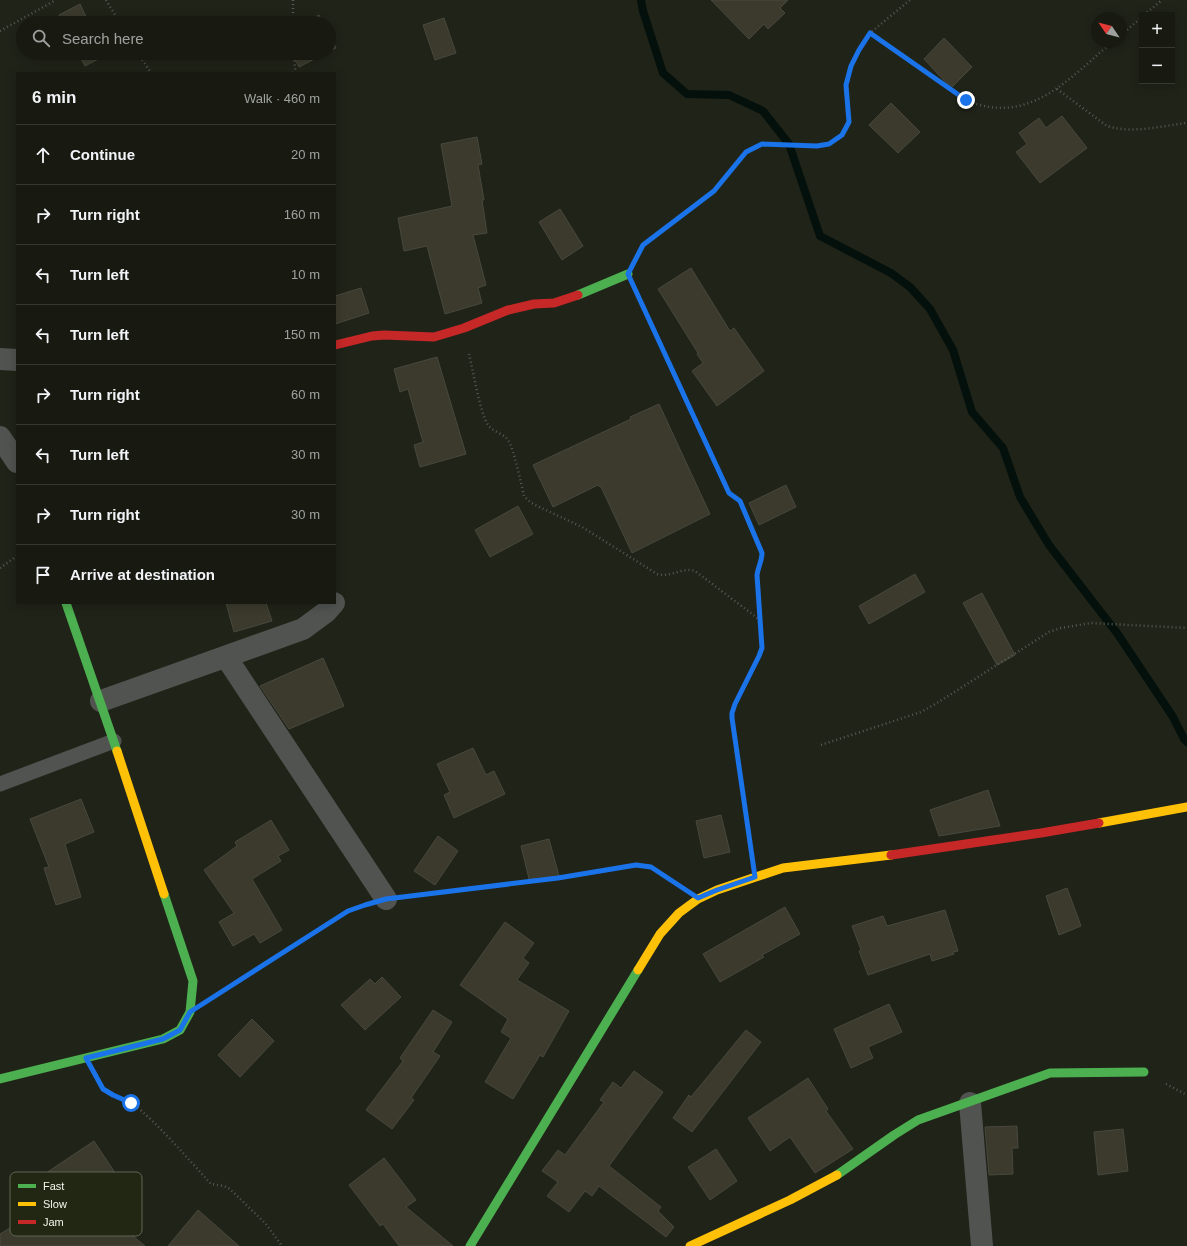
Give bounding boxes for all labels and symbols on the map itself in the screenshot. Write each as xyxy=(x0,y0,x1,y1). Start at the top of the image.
north arrow xyxy=(1091,12,1127,48)
route end xyxy=(957,91,975,109)
route start xyxy=(122,1094,140,1112)
legend xyxy=(10,1172,142,1236)
text: Fast xyxy=(43,1180,64,1192)
text: Slow xyxy=(43,1198,67,1210)
text: Jam xyxy=(43,1216,64,1228)

